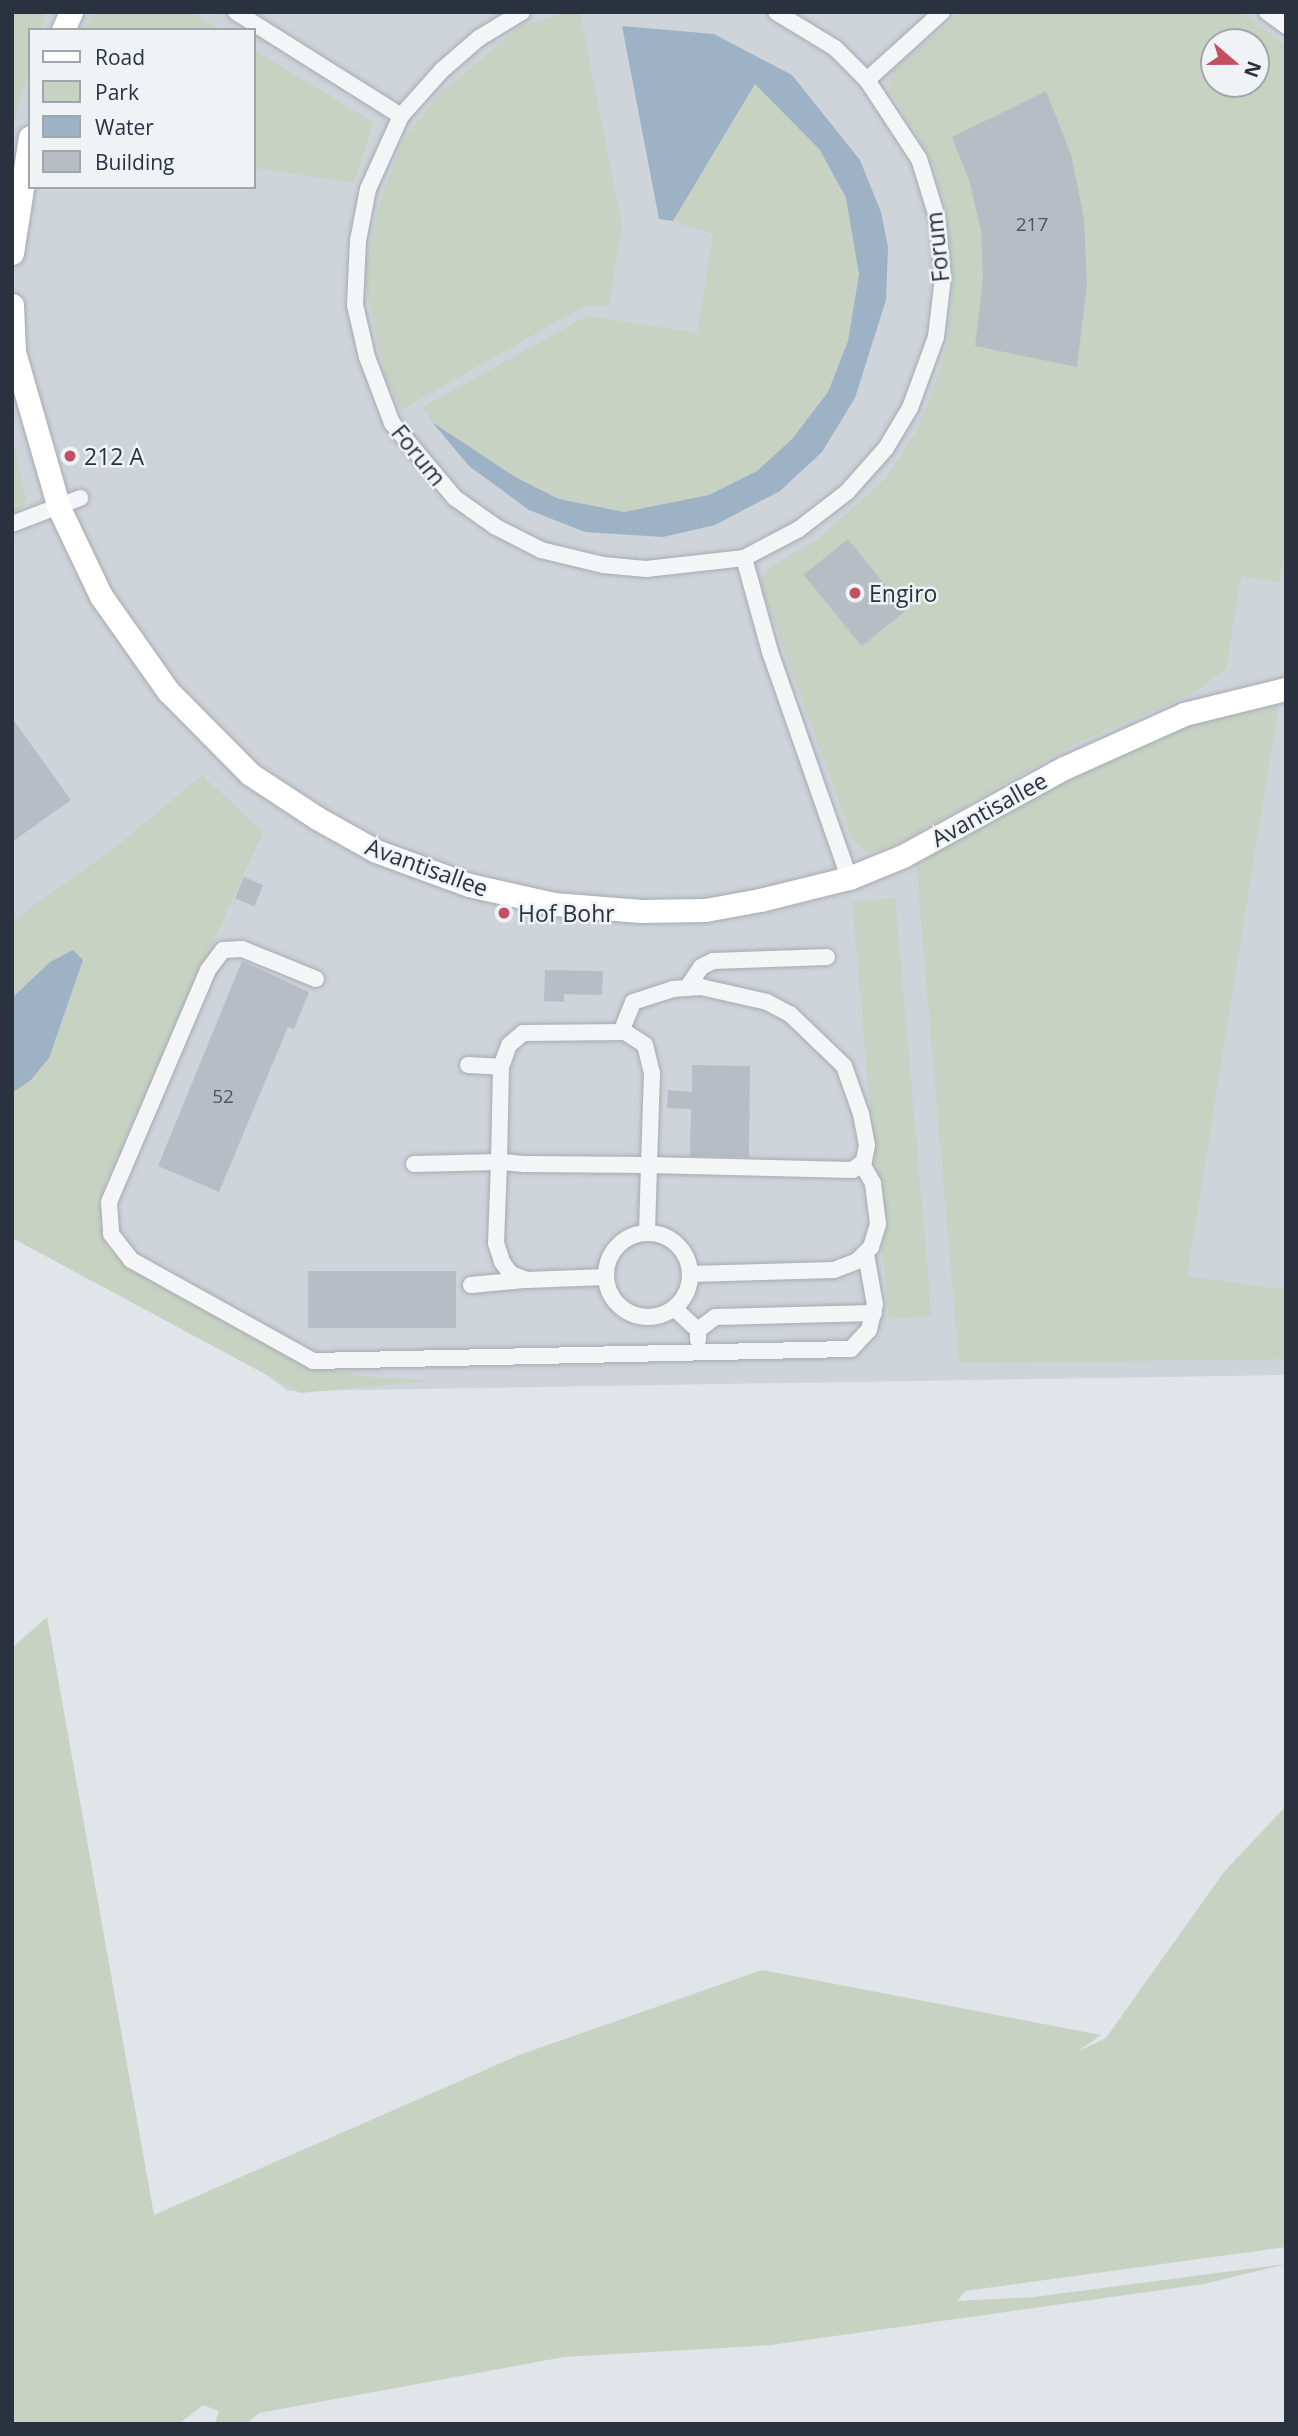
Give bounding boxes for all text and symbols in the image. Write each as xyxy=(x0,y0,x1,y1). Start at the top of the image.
legend xyxy=(28,28,256,189)
north arrow xyxy=(1200,28,1270,98)
text: Road xyxy=(95,43,145,71)
text: N xyxy=(1238,58,1268,81)
text: Park xyxy=(95,78,139,106)
text: Water xyxy=(95,113,154,141)
text: Building xyxy=(95,148,174,176)
street label: Forum xyxy=(920,210,954,284)
house number: 217 xyxy=(1016,214,1048,236)
street label: Forum xyxy=(386,419,452,491)
place label: 212 A xyxy=(84,442,144,470)
marker: 212 A xyxy=(62,448,78,464)
place label: Engiro xyxy=(869,579,937,607)
marker: Engiro xyxy=(847,585,863,601)
street label: Avantisallee xyxy=(926,766,1052,852)
street label: Avantisallee xyxy=(362,832,492,902)
place label: Hof Bohr xyxy=(518,899,615,927)
marker: Hof Bohr xyxy=(496,905,512,921)
house number: 52 xyxy=(212,1086,234,1108)

